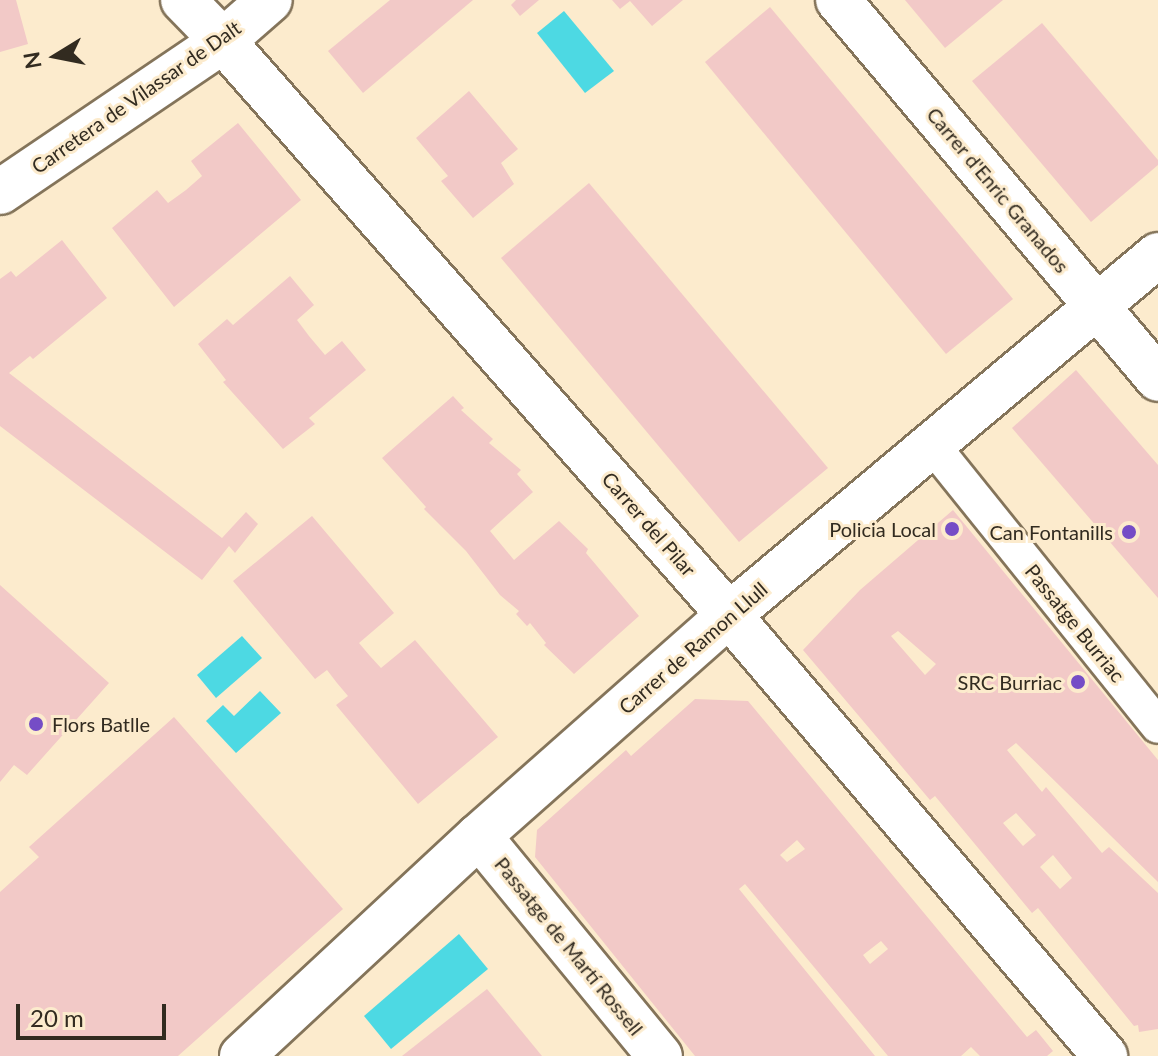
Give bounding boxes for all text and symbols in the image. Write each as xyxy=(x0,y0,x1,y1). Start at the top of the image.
street label: Carretera de Vilassar de Dalt xyxy=(26,15,246,179)
north arrow xyxy=(16,16,96,96)
text: N xyxy=(17,50,47,71)
street label: Carrer d'Enric Granados xyxy=(922,102,1074,278)
street label: Carrer del Pilar xyxy=(597,467,701,581)
place label: Policia Local xyxy=(829,517,936,541)
marker: Policia Local xyxy=(943,520,961,538)
place label: Can Fontanills xyxy=(989,520,1113,544)
marker: Can Fontanills xyxy=(1120,523,1138,541)
street label: Passatge Burriac xyxy=(1020,559,1130,687)
street label: Carrer de Ramon Llull xyxy=(614,577,772,719)
place label: SRC Burriac xyxy=(958,670,1062,694)
marker: SRC Burriac xyxy=(1069,673,1087,691)
place label: Flors Batlle xyxy=(52,712,150,736)
marker: Flors Batlle xyxy=(27,715,45,733)
street label: Passatge de Martí Rossell xyxy=(490,852,648,1040)
scale bar xyxy=(20,988,170,1038)
text: 20 m xyxy=(30,1003,84,1032)

